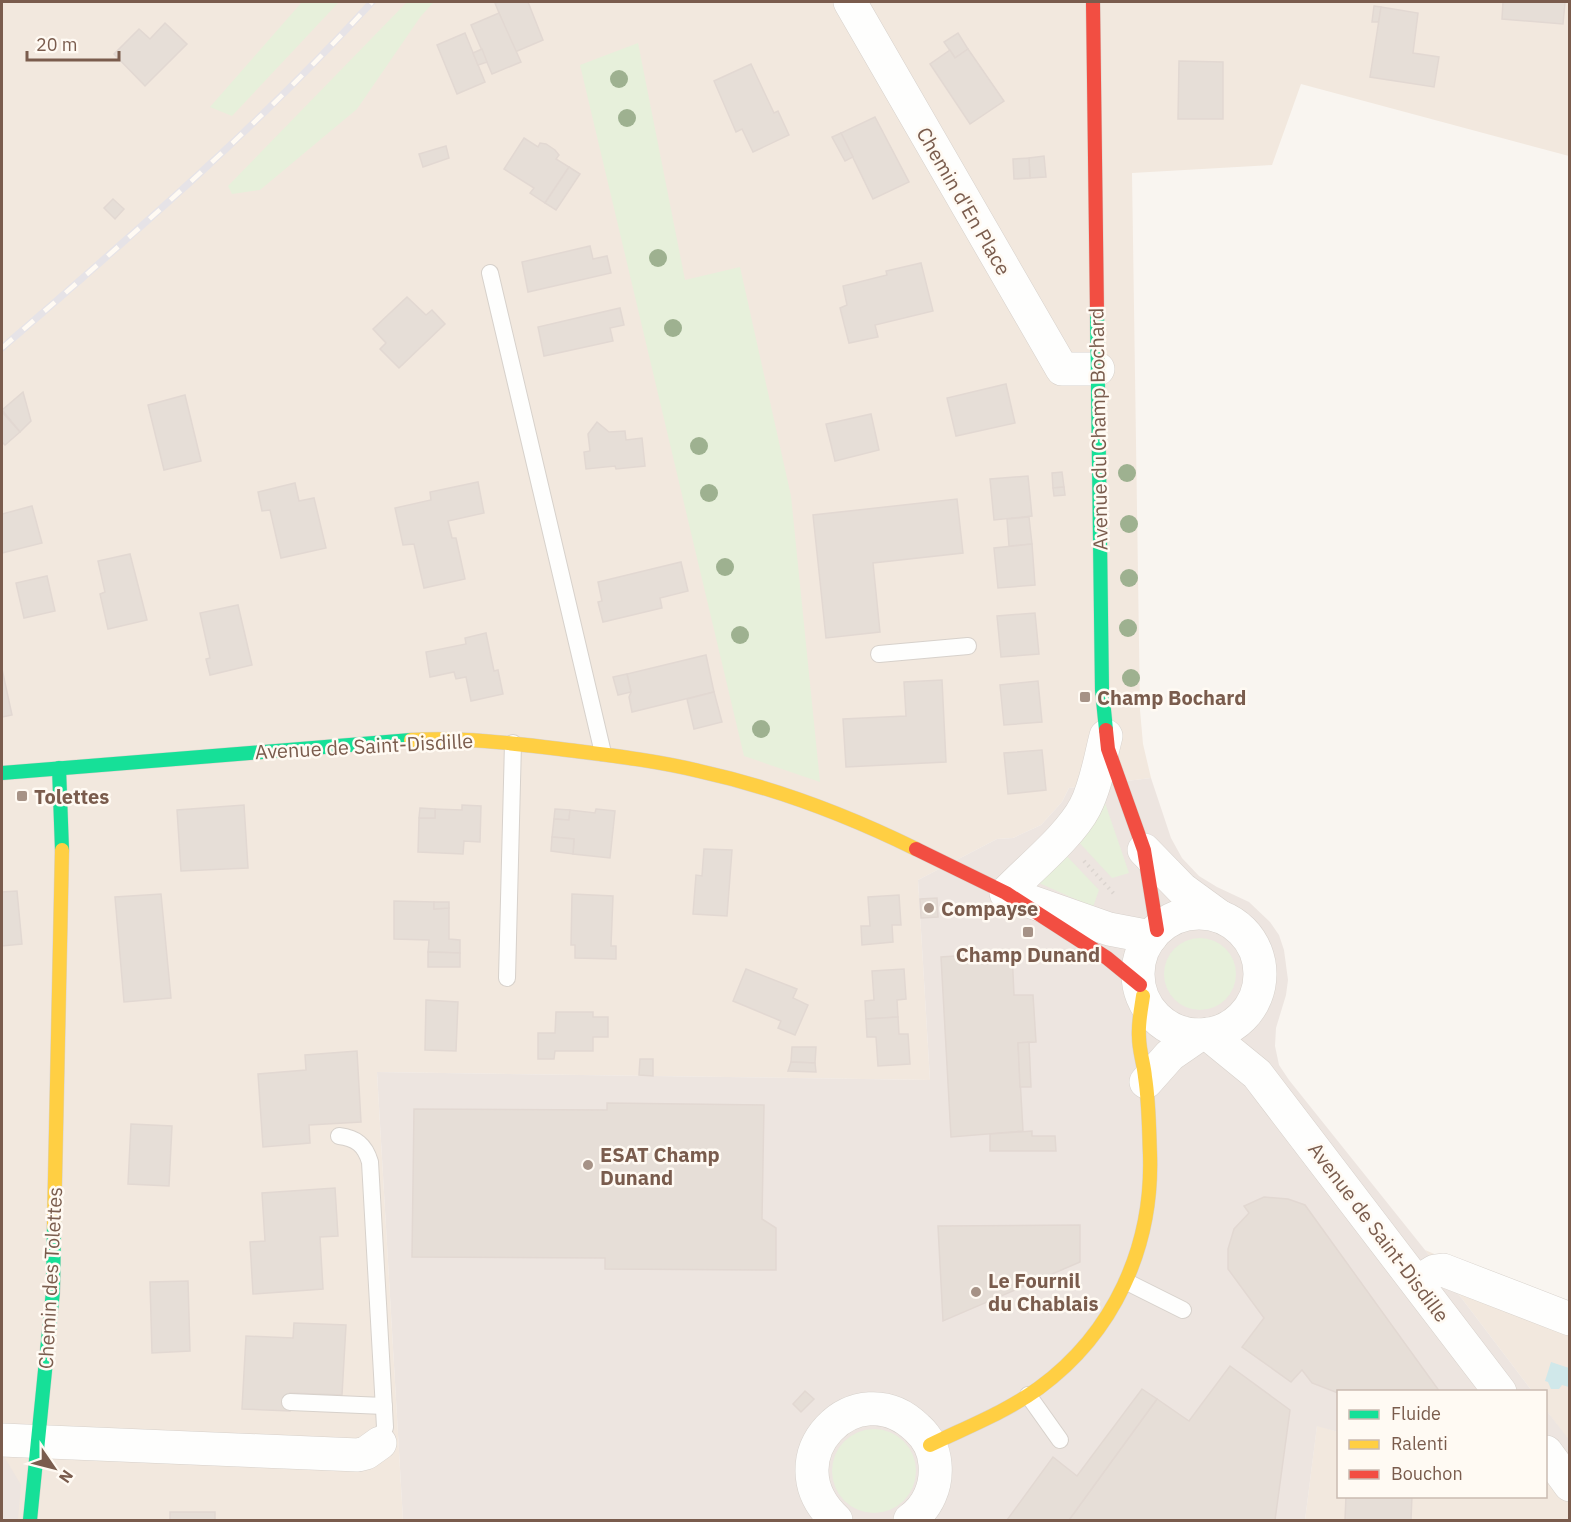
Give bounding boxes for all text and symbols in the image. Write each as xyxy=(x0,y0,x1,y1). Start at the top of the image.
scale bar xyxy=(27,24,118,62)
text: 20 m xyxy=(36,33,78,56)
street label: Chemin d'En Place xyxy=(911,122,1017,280)
street label: Avenue du Champ Bochard xyxy=(1082,307,1114,551)
place label: Champ Bochard xyxy=(1097,684,1247,711)
marker: Champ Bochard xyxy=(1078,690,1092,704)
street label: Avenue de Saint-Disdille xyxy=(254,727,474,765)
place label: Tolettes xyxy=(34,783,109,810)
marker: Tolettes xyxy=(15,789,29,803)
place label: Compayse xyxy=(941,895,1038,922)
marker: Compayse xyxy=(922,901,936,915)
marker: Champ Dunand xyxy=(1021,925,1035,939)
place label: Champ Dunand xyxy=(956,941,1100,968)
street label: Avenue de Saint-Disdille xyxy=(1302,1137,1456,1327)
place label: ESAT Champ Dunand xyxy=(600,1141,720,1191)
marker: ESAT Champ Dunand xyxy=(581,1158,595,1172)
street label: Chemin des Tolettes xyxy=(32,1186,68,1370)
place label: Le Fournil du Chablais xyxy=(988,1267,1099,1317)
marker: Le Fournil du Chablais xyxy=(969,1285,983,1299)
legend xyxy=(1337,1390,1547,1498)
text: Fluide xyxy=(1391,1402,1441,1425)
text: Ralenti xyxy=(1391,1432,1448,1455)
north arrow xyxy=(24,1438,84,1498)
text: Bouchon xyxy=(1391,1462,1463,1485)
text: N xyxy=(55,1466,78,1487)

